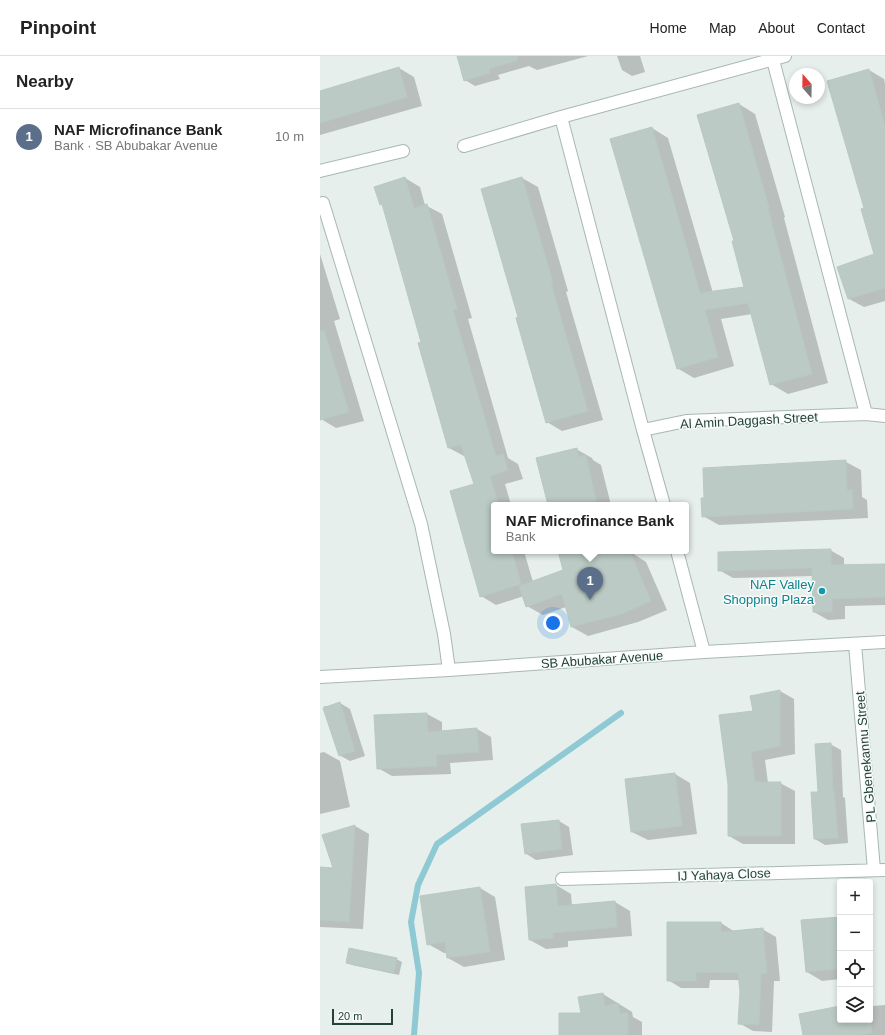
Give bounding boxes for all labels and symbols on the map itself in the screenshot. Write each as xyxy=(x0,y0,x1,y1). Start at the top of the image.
north arrow xyxy=(789,68,825,104)
street label: Al Amin Daggash Street xyxy=(680,409,819,432)
pin: 1 xyxy=(577,567,603,600)
place label: NAF Valley Shopping Plaza xyxy=(723,577,815,607)
marker: NAF Valley Shopping Plaza xyxy=(817,586,827,596)
your location xyxy=(543,613,563,633)
street label: SB Abubakar Avenue xyxy=(540,648,664,671)
street label: PL Gbenekannu Street xyxy=(852,690,879,823)
street label: IJ Yahaya Close xyxy=(677,865,771,884)
scale bar xyxy=(332,1007,393,1026)

